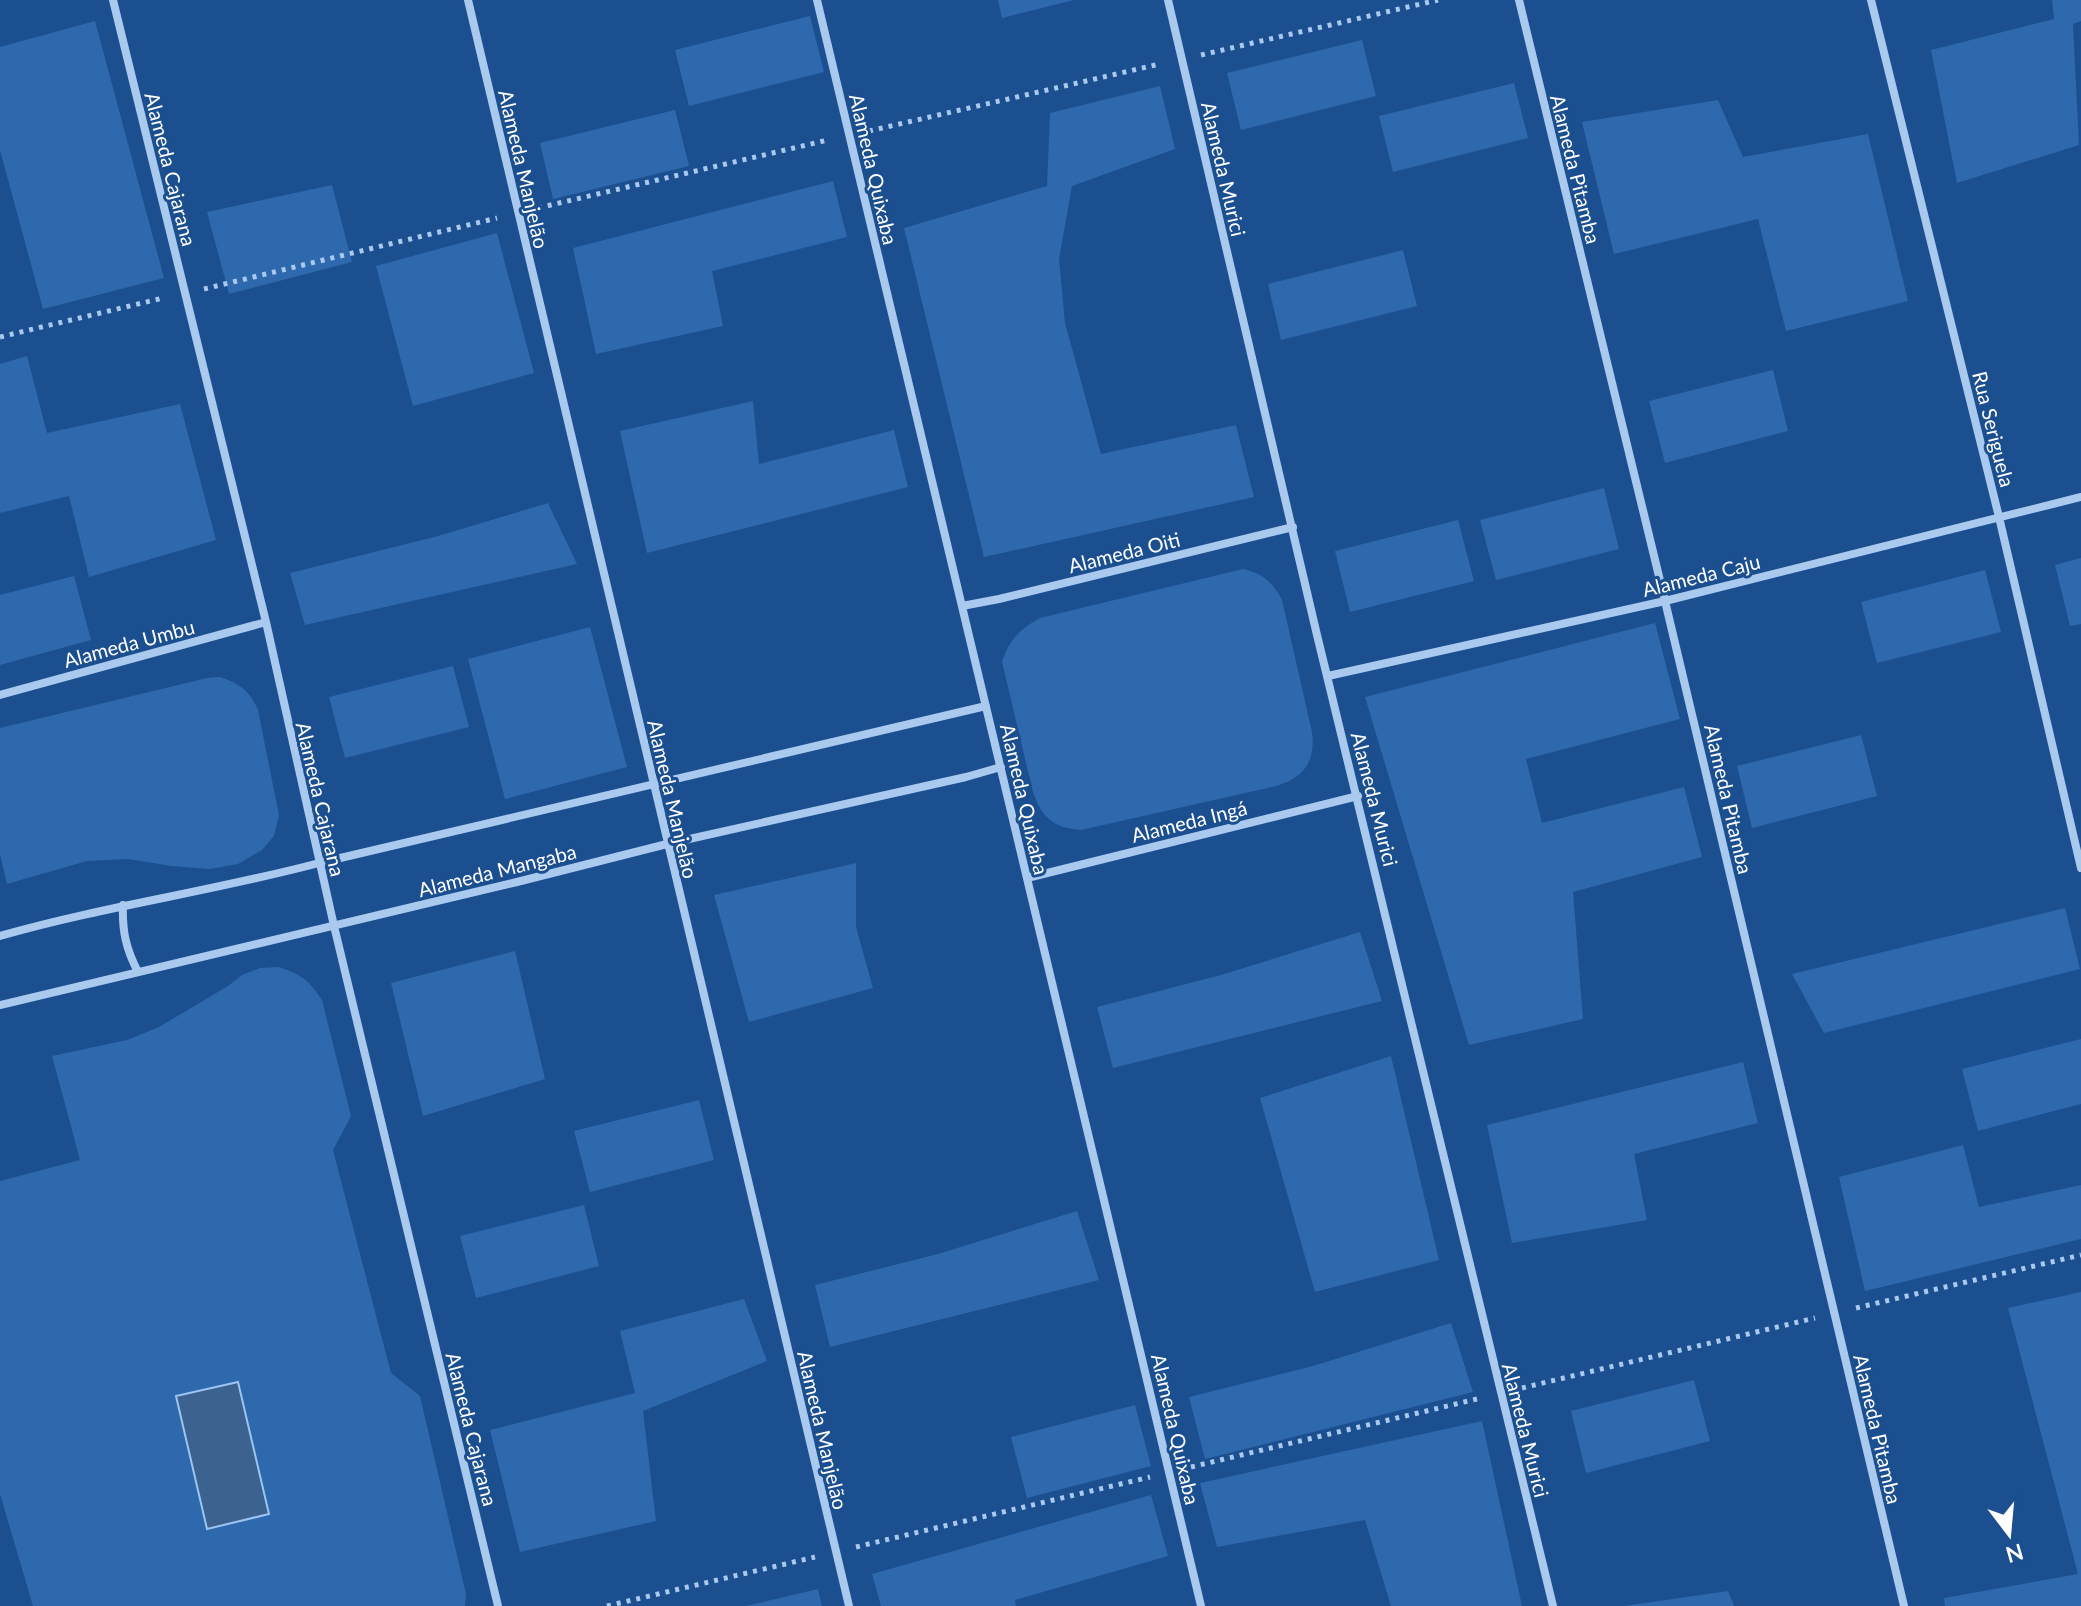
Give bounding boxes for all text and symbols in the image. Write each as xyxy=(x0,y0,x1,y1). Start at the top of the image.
street label: Alameda Manjelão xyxy=(494,87,554,251)
street label: Alameda Cajarana xyxy=(140,90,202,248)
street label: Alameda Quixaba xyxy=(845,91,903,247)
street label: Alameda Pitamba xyxy=(1546,92,1606,246)
street label: Alameda Murici xyxy=(1197,99,1251,239)
street label: Rua Seriguela xyxy=(1968,369,2020,489)
street label: Alameda Oiti xyxy=(1066,527,1182,577)
street label: Alameda Caju xyxy=(1640,549,1762,601)
street label: Alameda Umbu xyxy=(61,614,197,672)
street label: Alameda Manjelão xyxy=(643,717,703,881)
street label: Alameda Cajarana xyxy=(292,720,350,878)
street label: Alameda Quixaba xyxy=(996,721,1054,877)
street label: Alameda Pitamba xyxy=(1700,722,1758,876)
street label: Alameda Murici xyxy=(1347,729,1403,869)
street label: Alameda Ingá xyxy=(1129,795,1249,847)
street label: Alameda Mangaba xyxy=(415,839,579,901)
street label: Alameda Manjelão xyxy=(793,1348,853,1512)
street label: Alameda Cajarana xyxy=(441,1350,503,1508)
street label: Alameda Quixaba xyxy=(1147,1351,1205,1507)
street label: Alameda Pitamba xyxy=(1849,1352,1907,1506)
street label: Alameda Murici xyxy=(1498,1360,1554,1500)
north arrow xyxy=(1969,1494,2049,1574)
text: N xyxy=(2003,1538,2027,1569)

